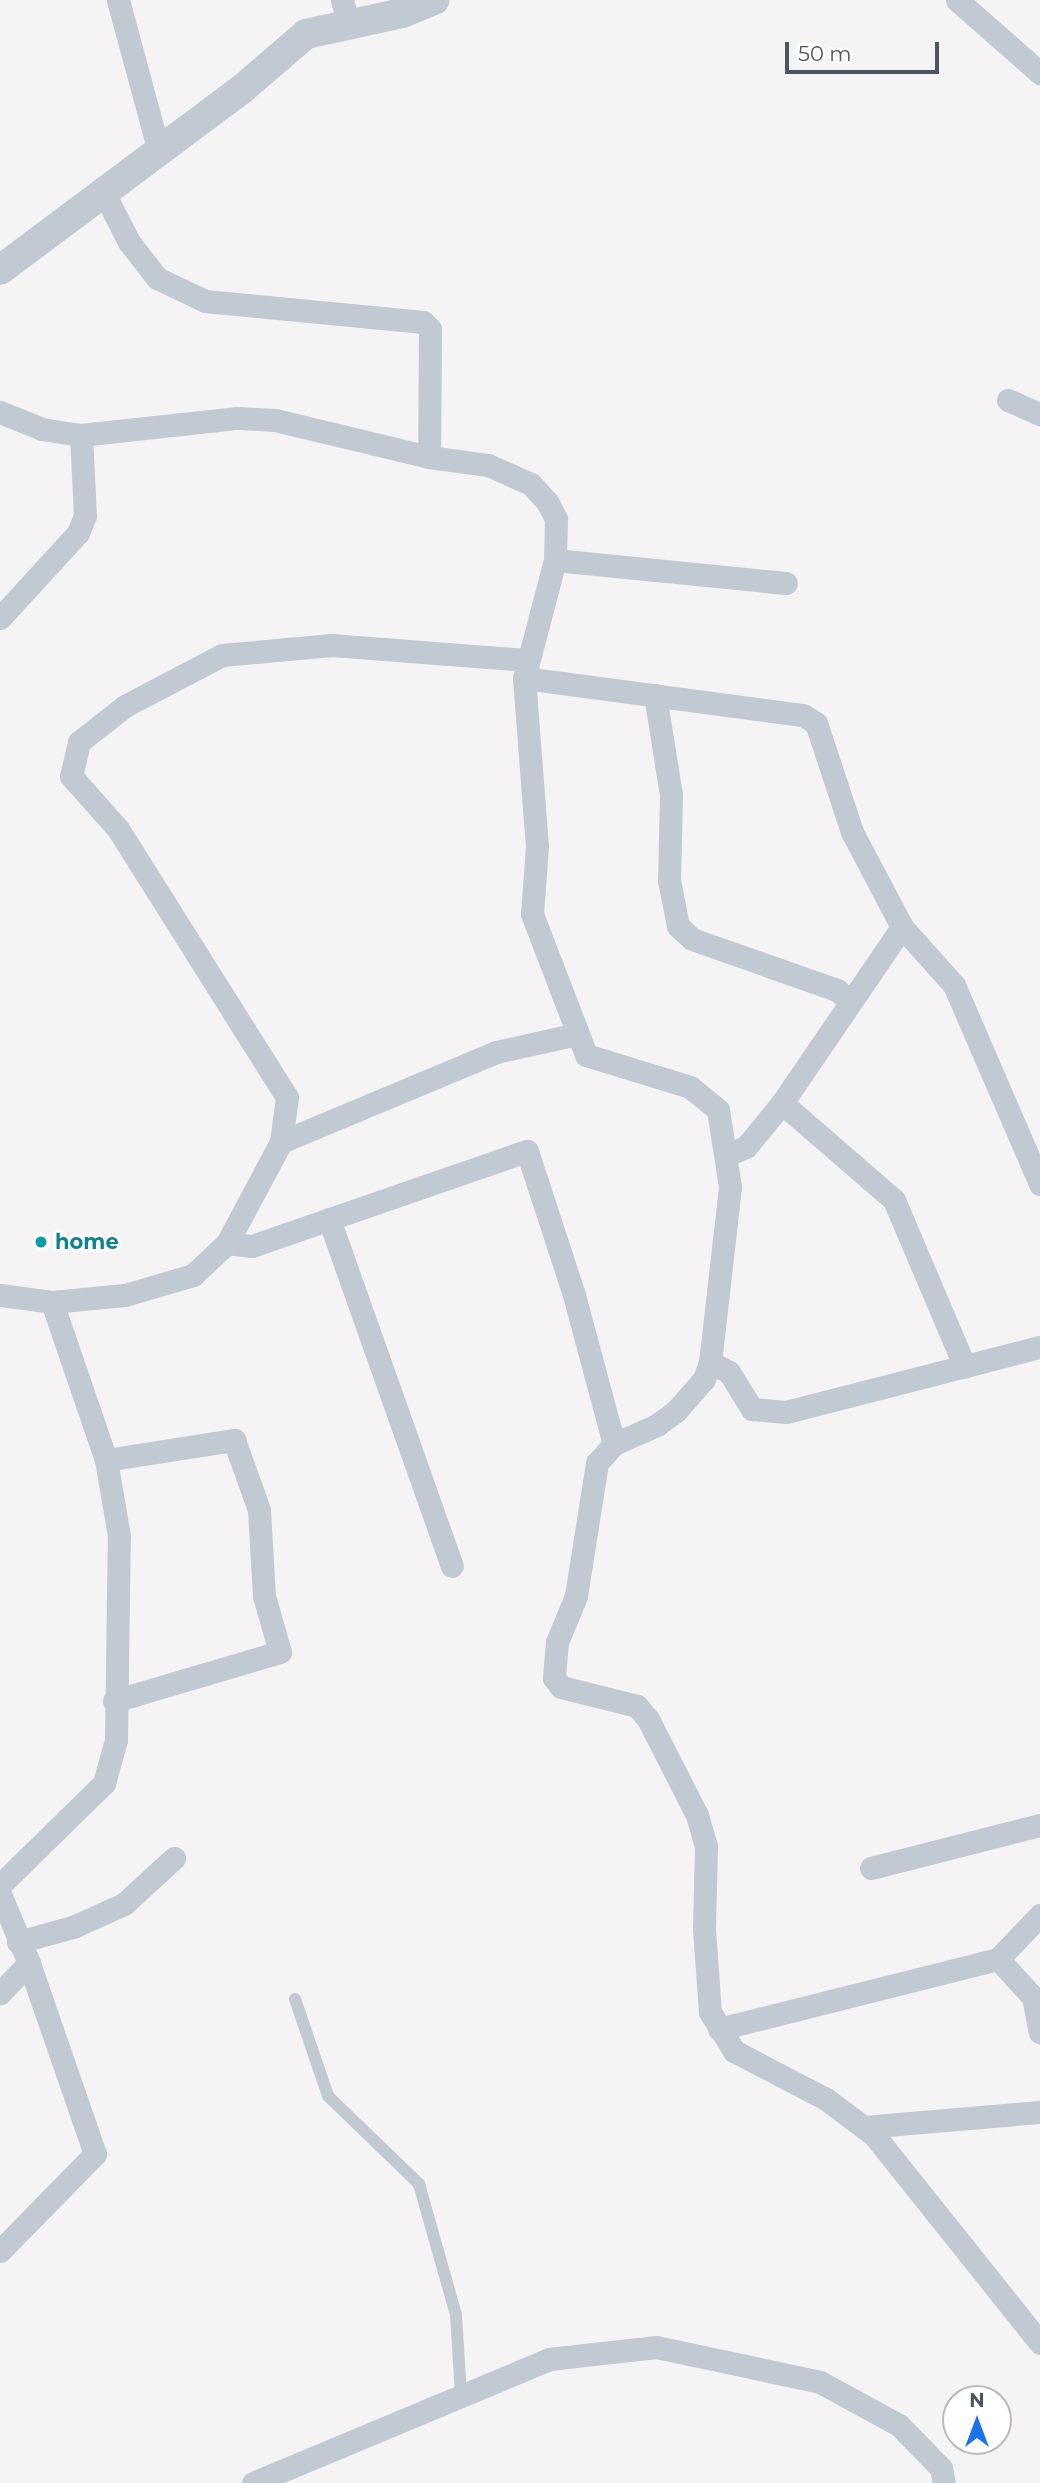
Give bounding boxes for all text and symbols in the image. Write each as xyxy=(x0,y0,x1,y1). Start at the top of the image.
scale bar xyxy=(788,28,942,72)
text: 50 m xyxy=(798,41,852,66)
place label: home xyxy=(55,1229,119,1255)
marker: home xyxy=(33,1234,49,1250)
north arrow xyxy=(942,2385,1012,2455)
text: N xyxy=(969,2389,985,2412)

